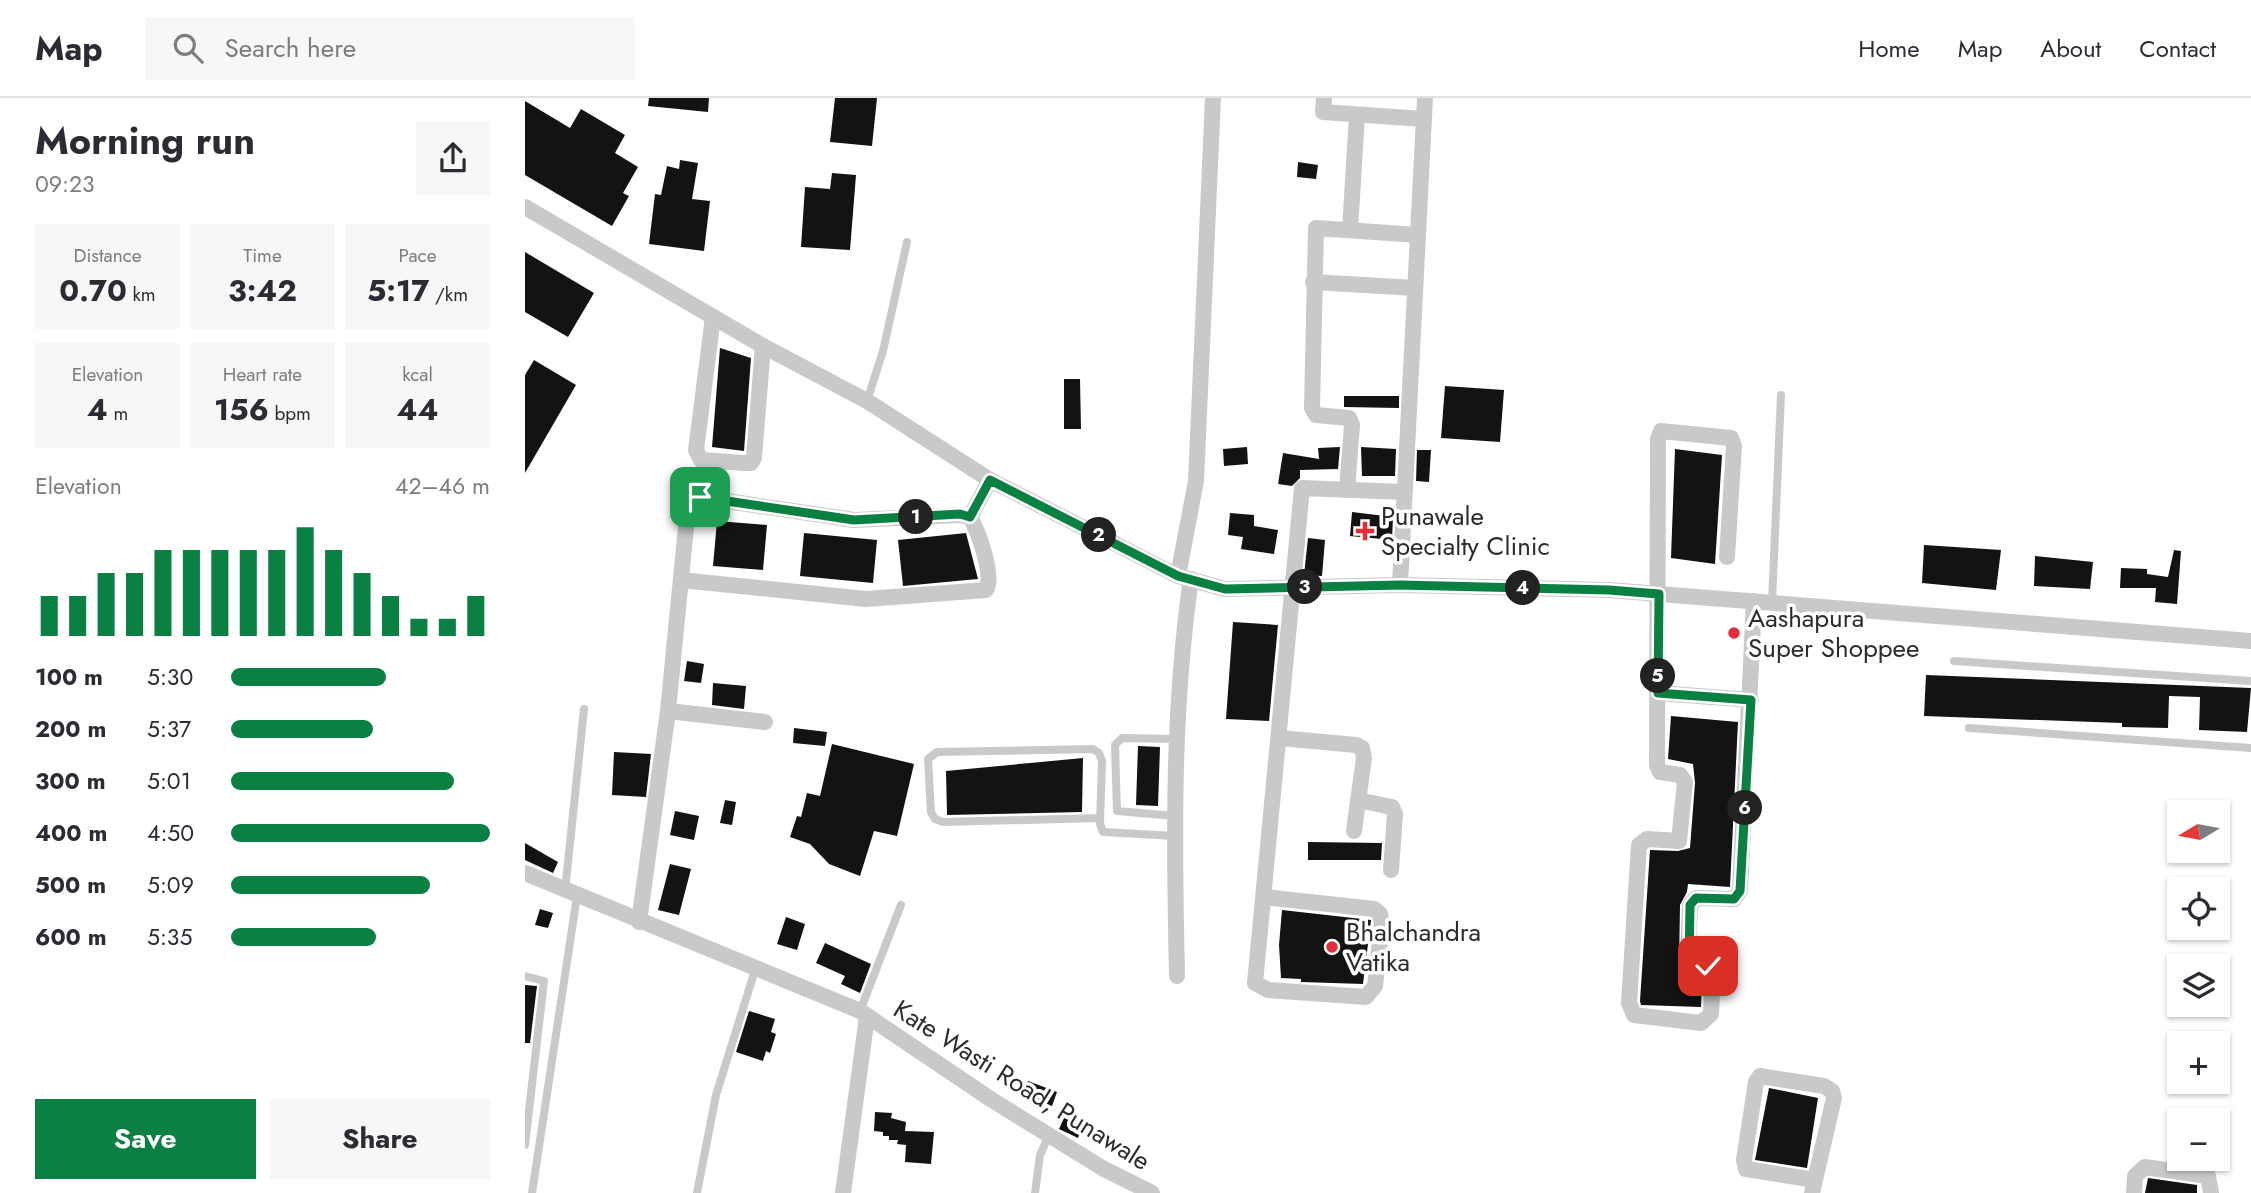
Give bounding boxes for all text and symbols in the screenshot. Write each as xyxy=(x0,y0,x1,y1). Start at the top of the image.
search box xyxy=(145,17,635,80)
text: Map xyxy=(35,25,103,72)
icon: search xyxy=(169,29,207,67)
text: Search here xyxy=(225,29,356,67)
text: Home xyxy=(1858,31,1920,66)
text: Map xyxy=(1958,31,2002,66)
text: About xyxy=(2040,31,2101,66)
text: Contact xyxy=(2139,31,2216,66)
text: Morning run xyxy=(35,113,255,168)
button: share xyxy=(416,121,490,195)
text: 09:23 xyxy=(35,167,95,201)
text: Distance xyxy=(73,242,142,269)
text: Time xyxy=(243,242,282,269)
text: Pace xyxy=(399,242,436,269)
text: 0.70 xyxy=(59,269,127,312)
text: 3:42 xyxy=(228,269,297,312)
text: 5:17 xyxy=(367,269,429,312)
text: km xyxy=(127,281,156,308)
text: /km xyxy=(429,281,468,308)
text: Elevation xyxy=(72,361,143,388)
text: Heart rate xyxy=(223,361,302,388)
text: kcal xyxy=(402,361,433,388)
text: 4 xyxy=(87,388,108,431)
text: 156 xyxy=(214,388,269,431)
text: 44 xyxy=(397,388,438,431)
text: m xyxy=(108,400,128,427)
text: bpm xyxy=(269,400,311,427)
pin xyxy=(670,467,730,527)
text: Elevation xyxy=(35,469,122,503)
text: 42–46 m xyxy=(395,469,490,503)
icon: arrive xyxy=(681,478,719,516)
place label: Punawale Specialty Clinic xyxy=(1381,497,1550,565)
pin: 1 xyxy=(899,500,933,534)
text: 1 xyxy=(911,503,920,530)
pin: 2 xyxy=(1081,518,1117,552)
text: 2 xyxy=(1092,521,1105,548)
marker: Punawale Specialty Clinic xyxy=(1355,521,1375,541)
pin: 3 xyxy=(1287,570,1323,604)
pin: 4 xyxy=(1506,570,1541,606)
text: 3 xyxy=(1299,573,1310,600)
text: 4 xyxy=(1516,574,1529,601)
place label: Aashapura Super Shoppee xyxy=(1748,599,1919,667)
marker: Aashapura Super Shoppee xyxy=(1726,625,1742,641)
pin: 5 xyxy=(1641,658,1675,694)
text: 100 m xyxy=(35,660,103,694)
text: 5:30 xyxy=(147,660,193,694)
text: 5 xyxy=(1651,662,1664,689)
text: 200 m xyxy=(35,712,106,746)
text: 5:37 xyxy=(147,712,191,746)
text: 300 m xyxy=(35,764,106,798)
text: 5:01 xyxy=(147,764,191,798)
pin: 6 xyxy=(1727,790,1763,826)
text: 6 xyxy=(1738,794,1751,821)
north arrow xyxy=(2167,800,2229,863)
map controls xyxy=(2167,800,2230,1171)
text: 400 m xyxy=(35,816,107,850)
text: 4:50 xyxy=(147,816,194,850)
text: 500 m xyxy=(35,868,106,902)
text: 5:09 xyxy=(147,868,194,902)
button: locate xyxy=(2167,877,2230,940)
place label: Bhalchandra Vatika xyxy=(1346,913,1481,981)
text: 600 m xyxy=(35,920,107,954)
text: 5:35 xyxy=(147,920,192,954)
pin xyxy=(1678,936,1738,996)
marker: Bhalchandra Vatika xyxy=(1324,939,1340,955)
icon: check xyxy=(1689,947,1727,985)
button: layers xyxy=(2167,954,2230,1017)
street label: Kate Wasti Road, Punawale xyxy=(886,990,1158,1180)
button: + xyxy=(2167,1031,2230,1094)
button: Save xyxy=(35,1099,256,1179)
button: Share xyxy=(270,1099,490,1179)
button: − xyxy=(2167,1108,2230,1171)

